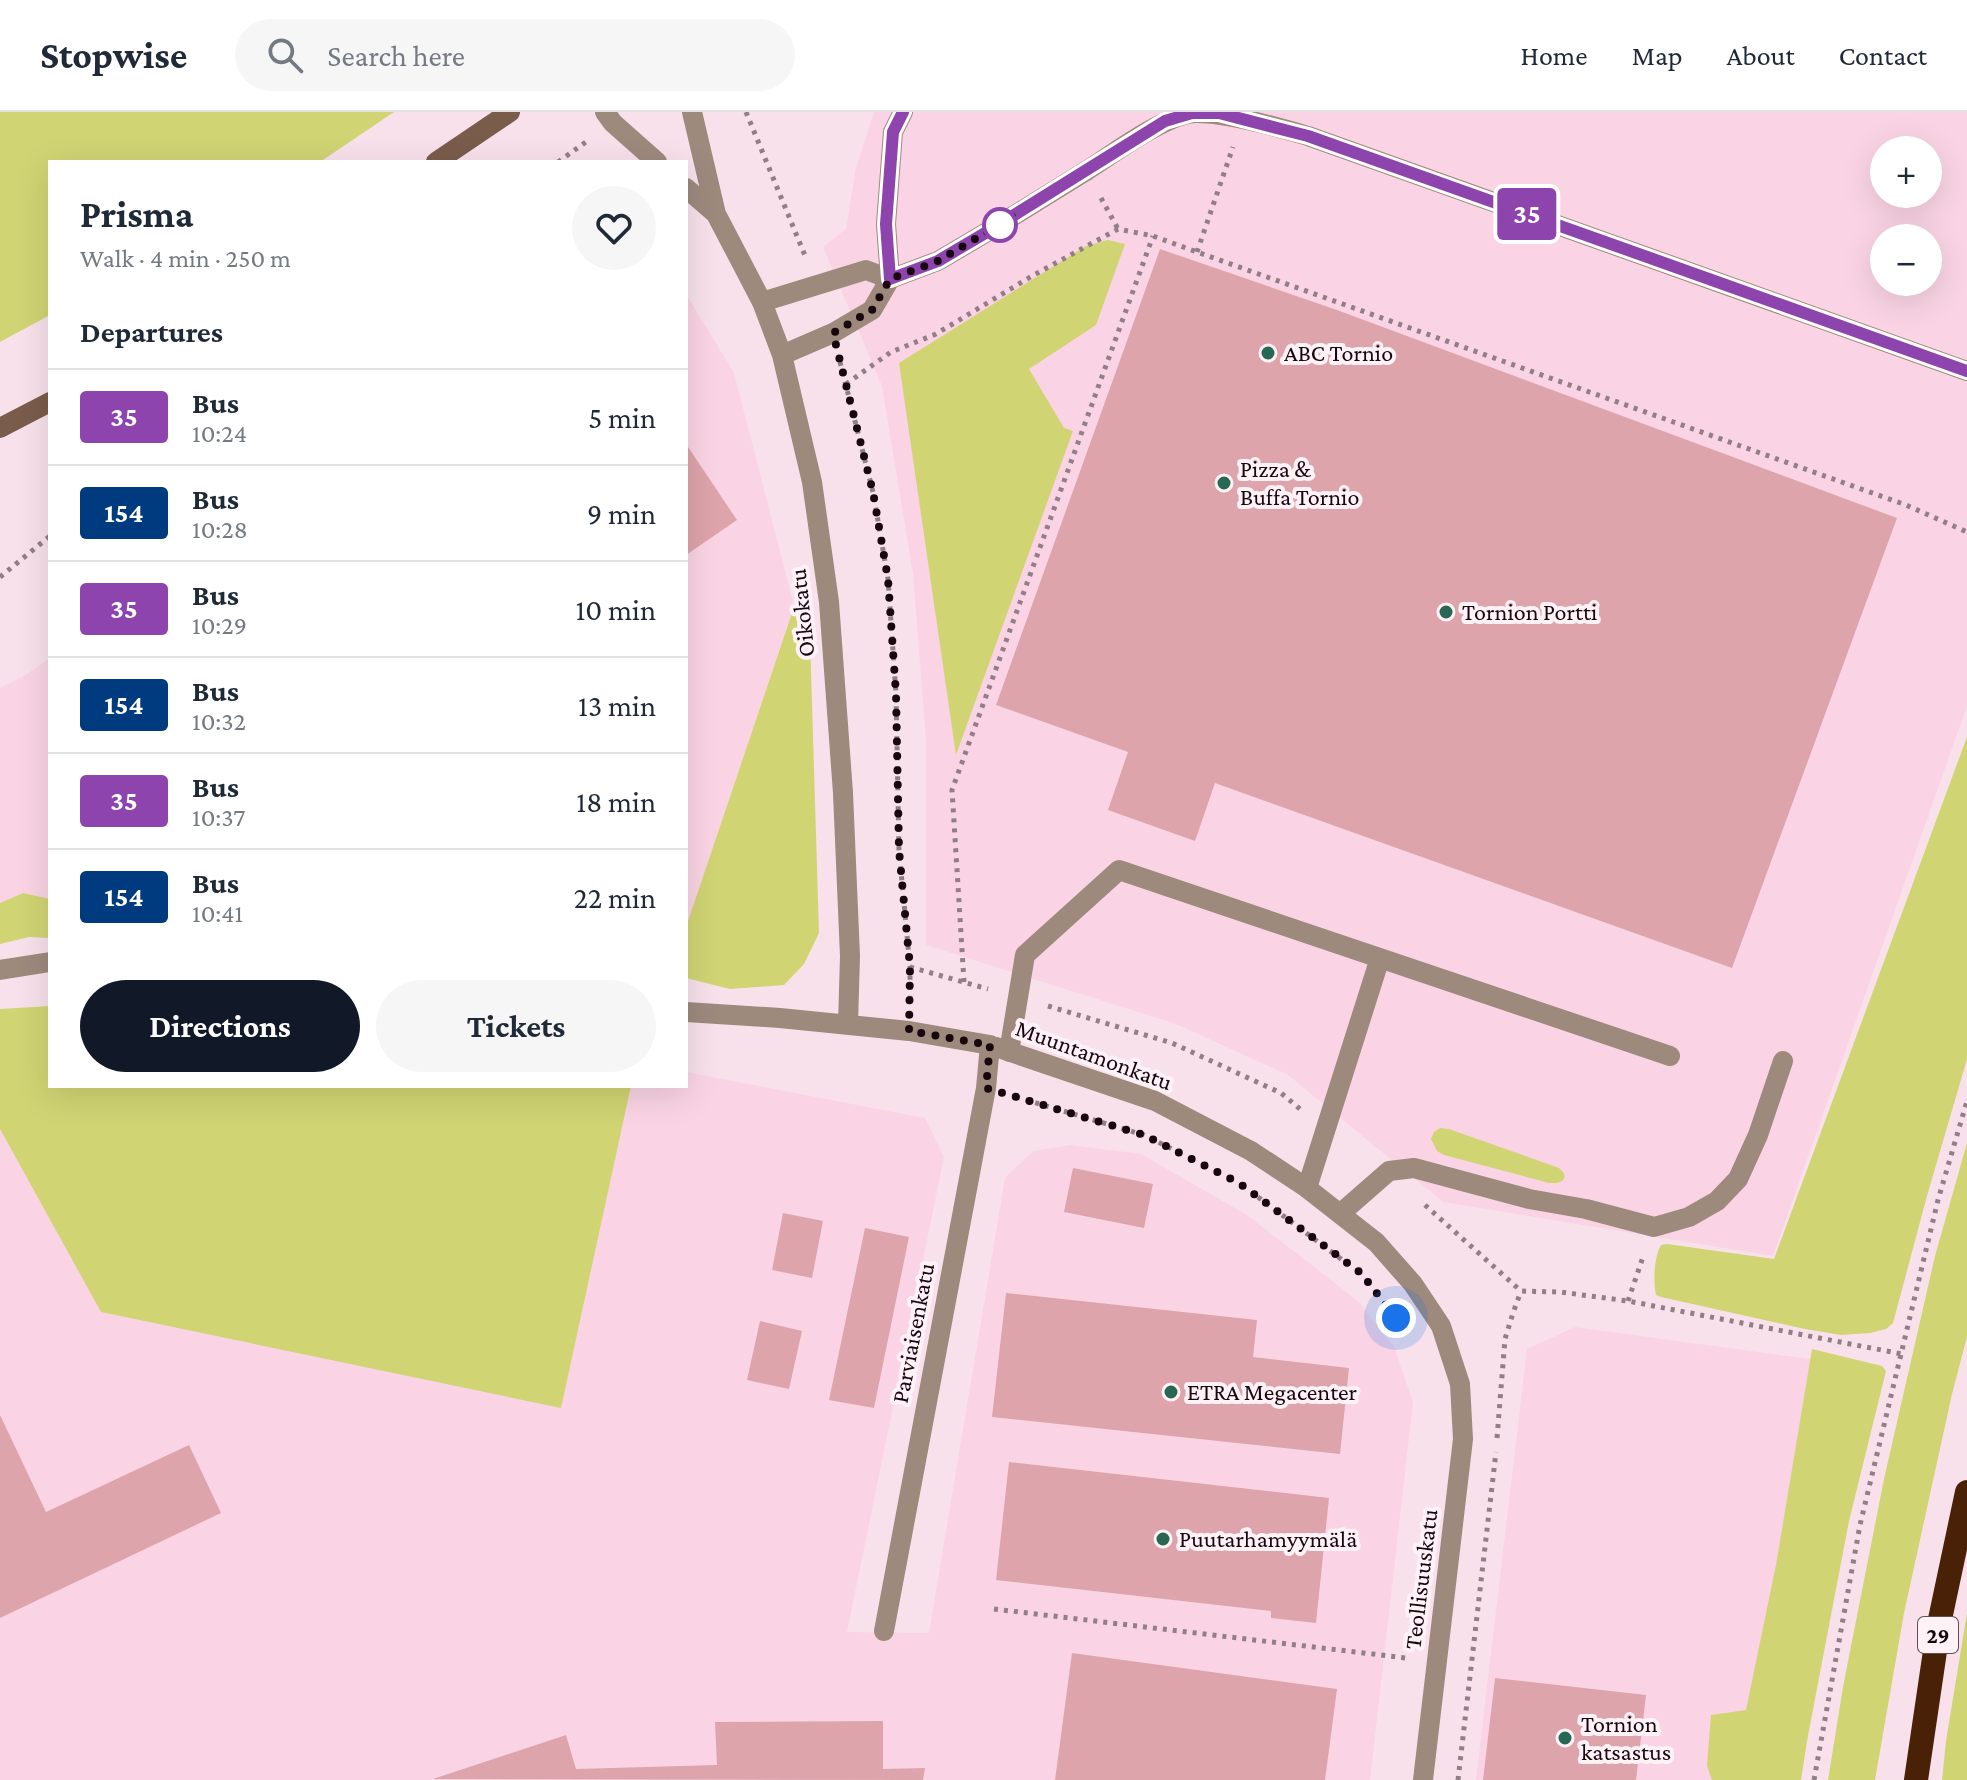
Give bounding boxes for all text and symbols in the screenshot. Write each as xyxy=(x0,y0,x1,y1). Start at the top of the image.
search box xyxy=(235,19,795,91)
icon: search xyxy=(263,33,307,77)
text: Stopwise xyxy=(40,34,187,76)
text: Search here xyxy=(327,39,465,72)
text: Home xyxy=(1521,40,1588,71)
text: Map xyxy=(1632,40,1683,71)
text: About xyxy=(1727,40,1795,71)
text: Contact xyxy=(1839,40,1927,71)
map controls xyxy=(1870,136,1942,296)
button: + xyxy=(1870,136,1942,208)
button: heart xyxy=(572,186,656,270)
line badge: 35 xyxy=(1491,188,1563,240)
text: Prisma xyxy=(80,193,193,235)
text: 35 xyxy=(1513,198,1541,229)
unlabelled marker xyxy=(983,208,1017,242)
button: − xyxy=(1870,224,1942,296)
text: Walk · 4 min · 250 m xyxy=(80,244,291,273)
text: Departures xyxy=(80,315,223,348)
place label: ABC Tornio xyxy=(1284,339,1393,366)
marker: ABC Tornio xyxy=(1259,344,1277,362)
text: Bus xyxy=(192,386,239,419)
text: 35 xyxy=(110,401,138,432)
text: 5 min xyxy=(588,401,656,434)
text: 10:24 xyxy=(192,419,247,448)
place label: Pizza & Buffa Tornio xyxy=(1240,455,1359,510)
marker: Pizza & Buffa Tornio xyxy=(1215,474,1233,492)
text: Bus xyxy=(192,482,239,515)
text: 154 xyxy=(104,497,144,528)
text: 9 min xyxy=(587,497,656,530)
text: 10:28 xyxy=(192,515,248,544)
street label: Oikokatu xyxy=(783,567,820,659)
text: Bus xyxy=(192,578,239,611)
text: 35 xyxy=(110,593,138,624)
text: 10 min xyxy=(575,593,656,626)
place label: Tornion Portti xyxy=(1462,598,1597,625)
marker: Tornion Portti xyxy=(1437,603,1455,621)
text: 10:29 xyxy=(192,611,247,640)
text: Bus xyxy=(192,674,239,707)
text: 154 xyxy=(104,689,144,720)
text: 13 min xyxy=(578,689,656,722)
text: 10:32 xyxy=(192,707,246,736)
text: Bus xyxy=(192,770,239,803)
text: 35 xyxy=(110,785,138,816)
text: 18 min xyxy=(576,785,656,818)
text: 10:37 xyxy=(192,803,245,832)
text: Bus xyxy=(192,866,239,899)
text: 154 xyxy=(104,881,144,912)
text: 22 min xyxy=(574,881,656,914)
text: 10:41 xyxy=(192,899,243,928)
button: Directions xyxy=(80,980,360,1072)
button: Tickets xyxy=(376,980,656,1072)
street label: Muuntamonkatu xyxy=(1012,1014,1176,1095)
street label: Parviaisenkatu xyxy=(886,1260,939,1405)
your location xyxy=(1376,1298,1416,1338)
place label: ETRA Megacenter xyxy=(1187,1378,1358,1405)
marker: ETRA Megacenter xyxy=(1162,1383,1180,1401)
street label: Teollisuuskatu xyxy=(1399,1507,1443,1651)
place label: Puutarhamyymälä xyxy=(1179,1525,1357,1552)
marker: Puutarhamyymälä xyxy=(1154,1530,1172,1548)
road number: 29 xyxy=(1918,1617,1958,1653)
place label: Tornion katsastus xyxy=(1581,1710,1671,1765)
marker: Tornion katsastus xyxy=(1556,1729,1574,1747)

